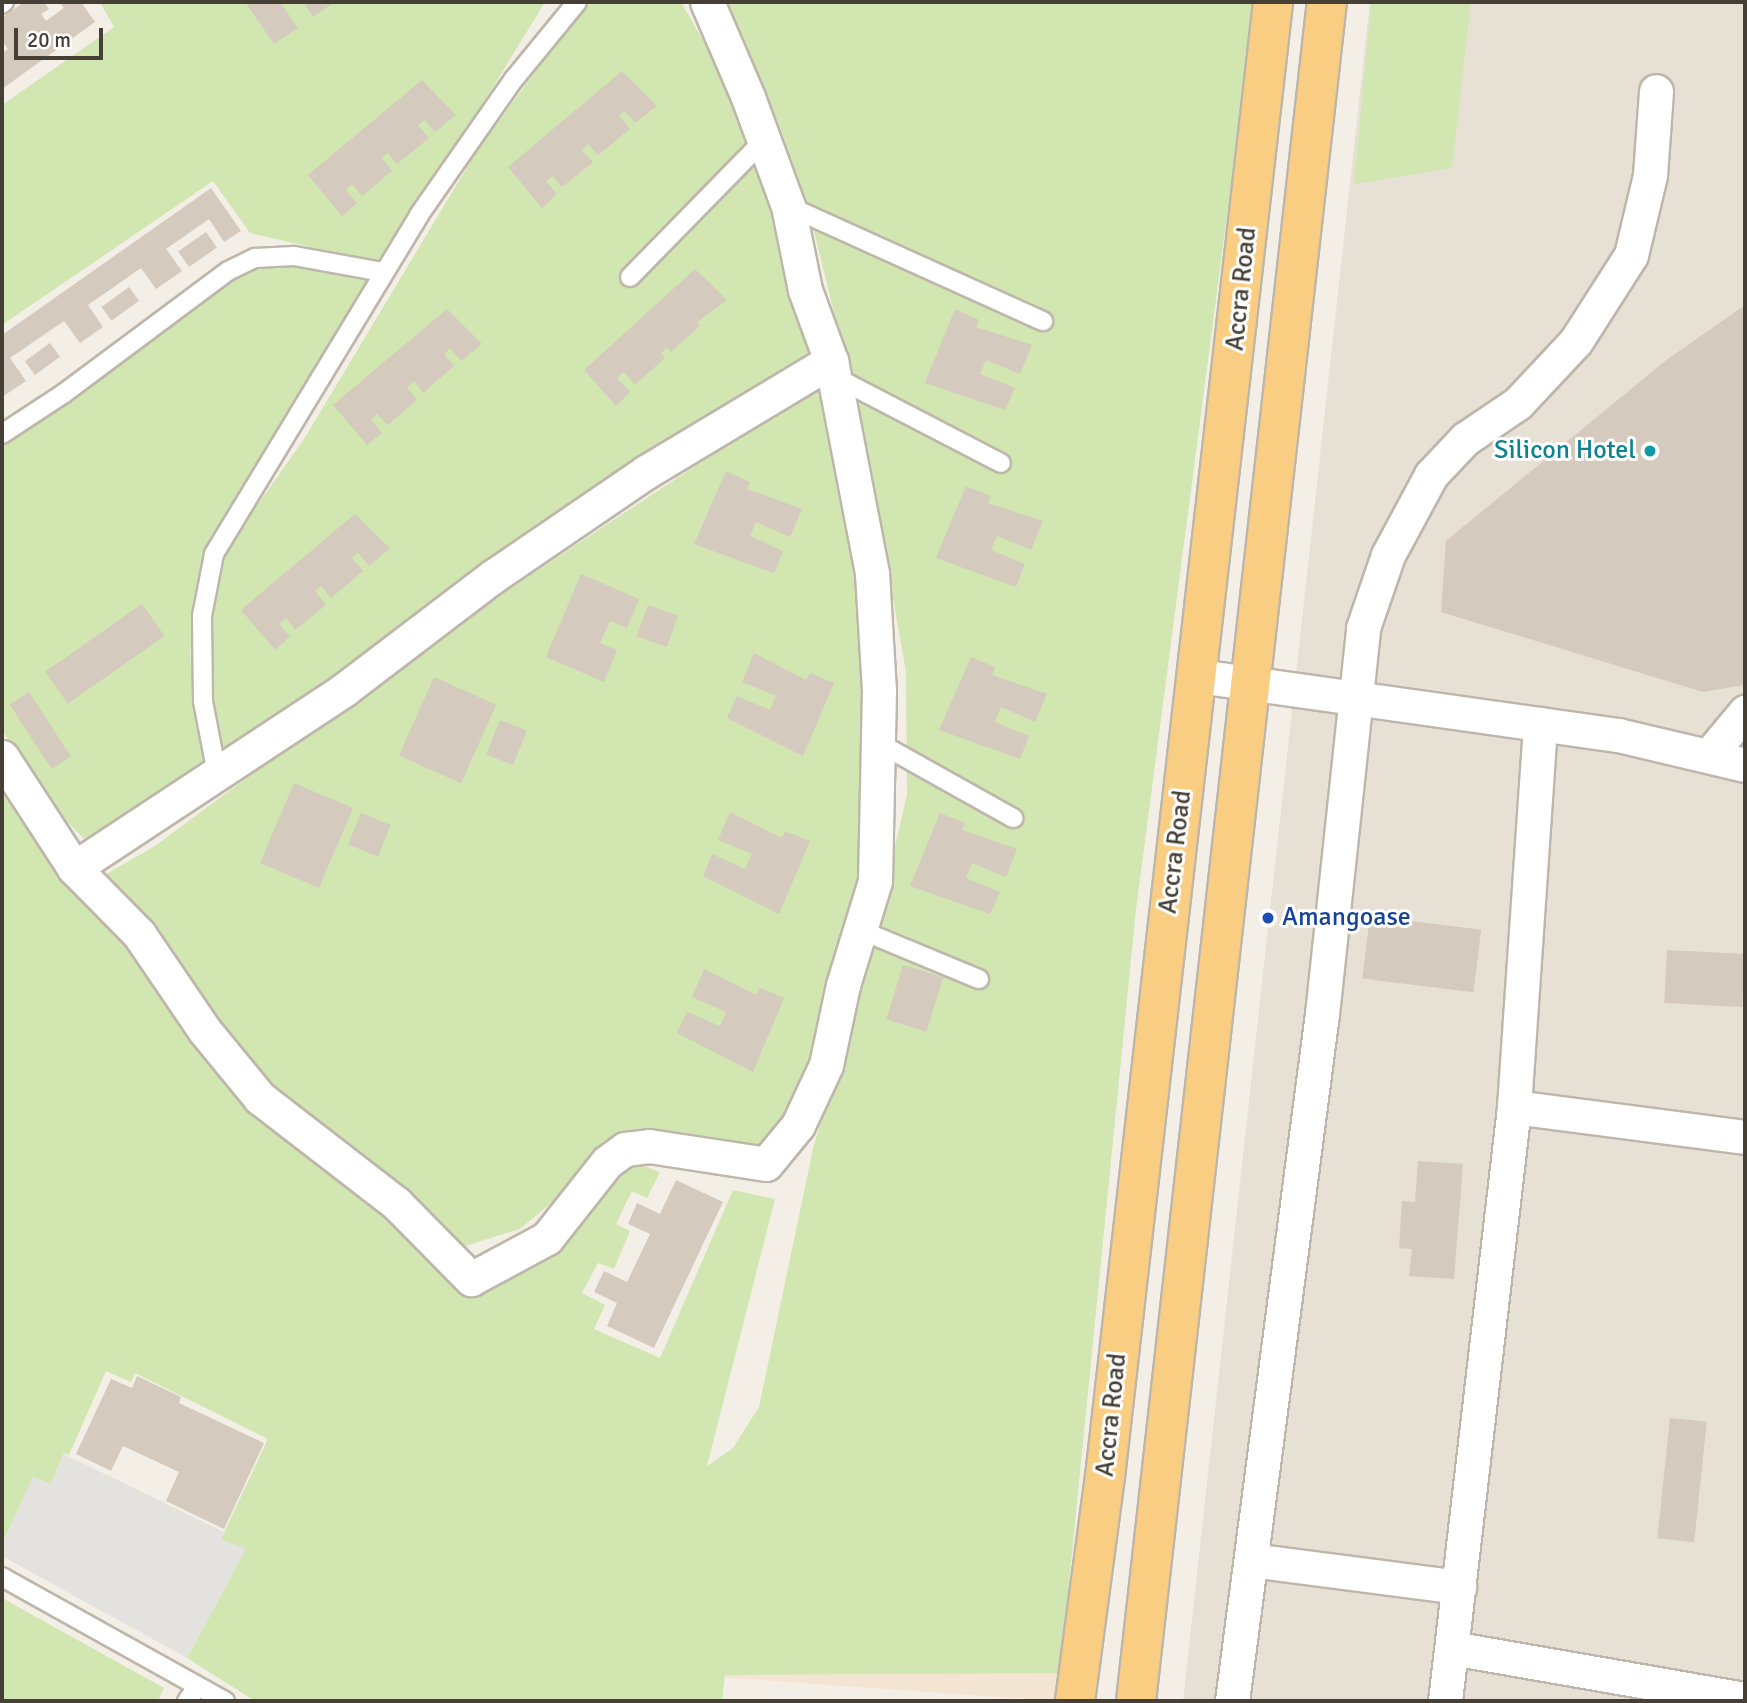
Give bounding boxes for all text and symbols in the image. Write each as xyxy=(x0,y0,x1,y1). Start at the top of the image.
scale bar xyxy=(18,14,107,58)
text: 20 m xyxy=(27,27,71,53)
street label: Accra Road xyxy=(1220,226,1264,352)
place label: Silicon Hotel xyxy=(1494,435,1636,467)
marker: Silicon Hotel xyxy=(1642,443,1658,459)
street label: Accra Road xyxy=(1153,789,1199,915)
place label: Amangoase xyxy=(1282,902,1411,934)
marker: Amangoase xyxy=(1260,910,1276,926)
street label: Accra Road xyxy=(1090,1352,1134,1478)

